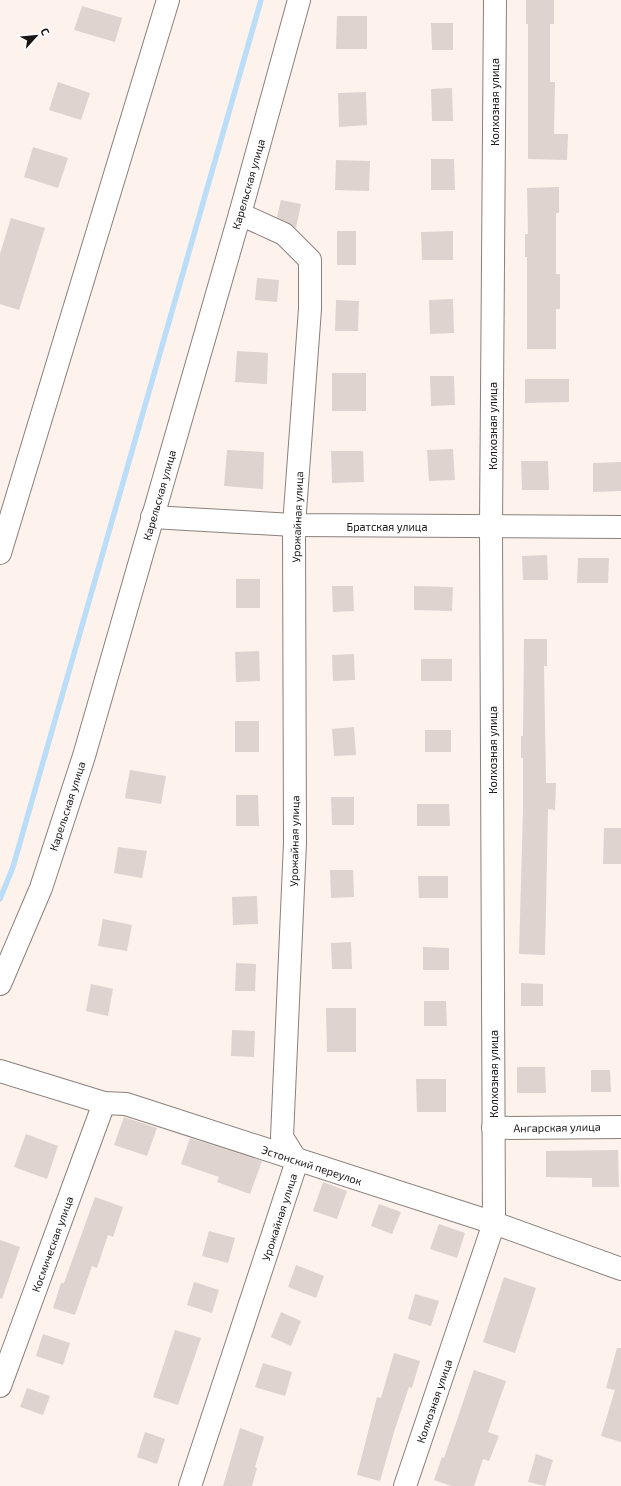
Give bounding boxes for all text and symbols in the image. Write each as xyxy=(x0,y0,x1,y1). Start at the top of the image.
north arrow xyxy=(16,16,56,56)
text: С xyxy=(38,25,53,38)
street label: Колхозная улица xyxy=(488,58,502,146)
street label: Карельская улица xyxy=(229,137,268,231)
street label: Колхозная улица xyxy=(486,382,500,470)
street label: Карельская улица xyxy=(140,448,179,542)
street label: Урожайная улица xyxy=(289,471,306,563)
street label: Братская улица xyxy=(347,520,427,534)
street label: Колхозная улица xyxy=(486,706,500,794)
street label: Карельская улица xyxy=(46,760,89,853)
street label: Урожайная улица xyxy=(287,795,302,887)
street label: Колхозная улица xyxy=(487,1030,501,1118)
street label: Ангарская улица xyxy=(513,1120,601,1135)
street label: Эстонский переулок xyxy=(260,1143,364,1188)
street label: Урожайная улица xyxy=(259,1172,300,1263)
street label: Космическая улица xyxy=(29,1194,76,1294)
street label: Колхозная улица xyxy=(414,1357,455,1445)

